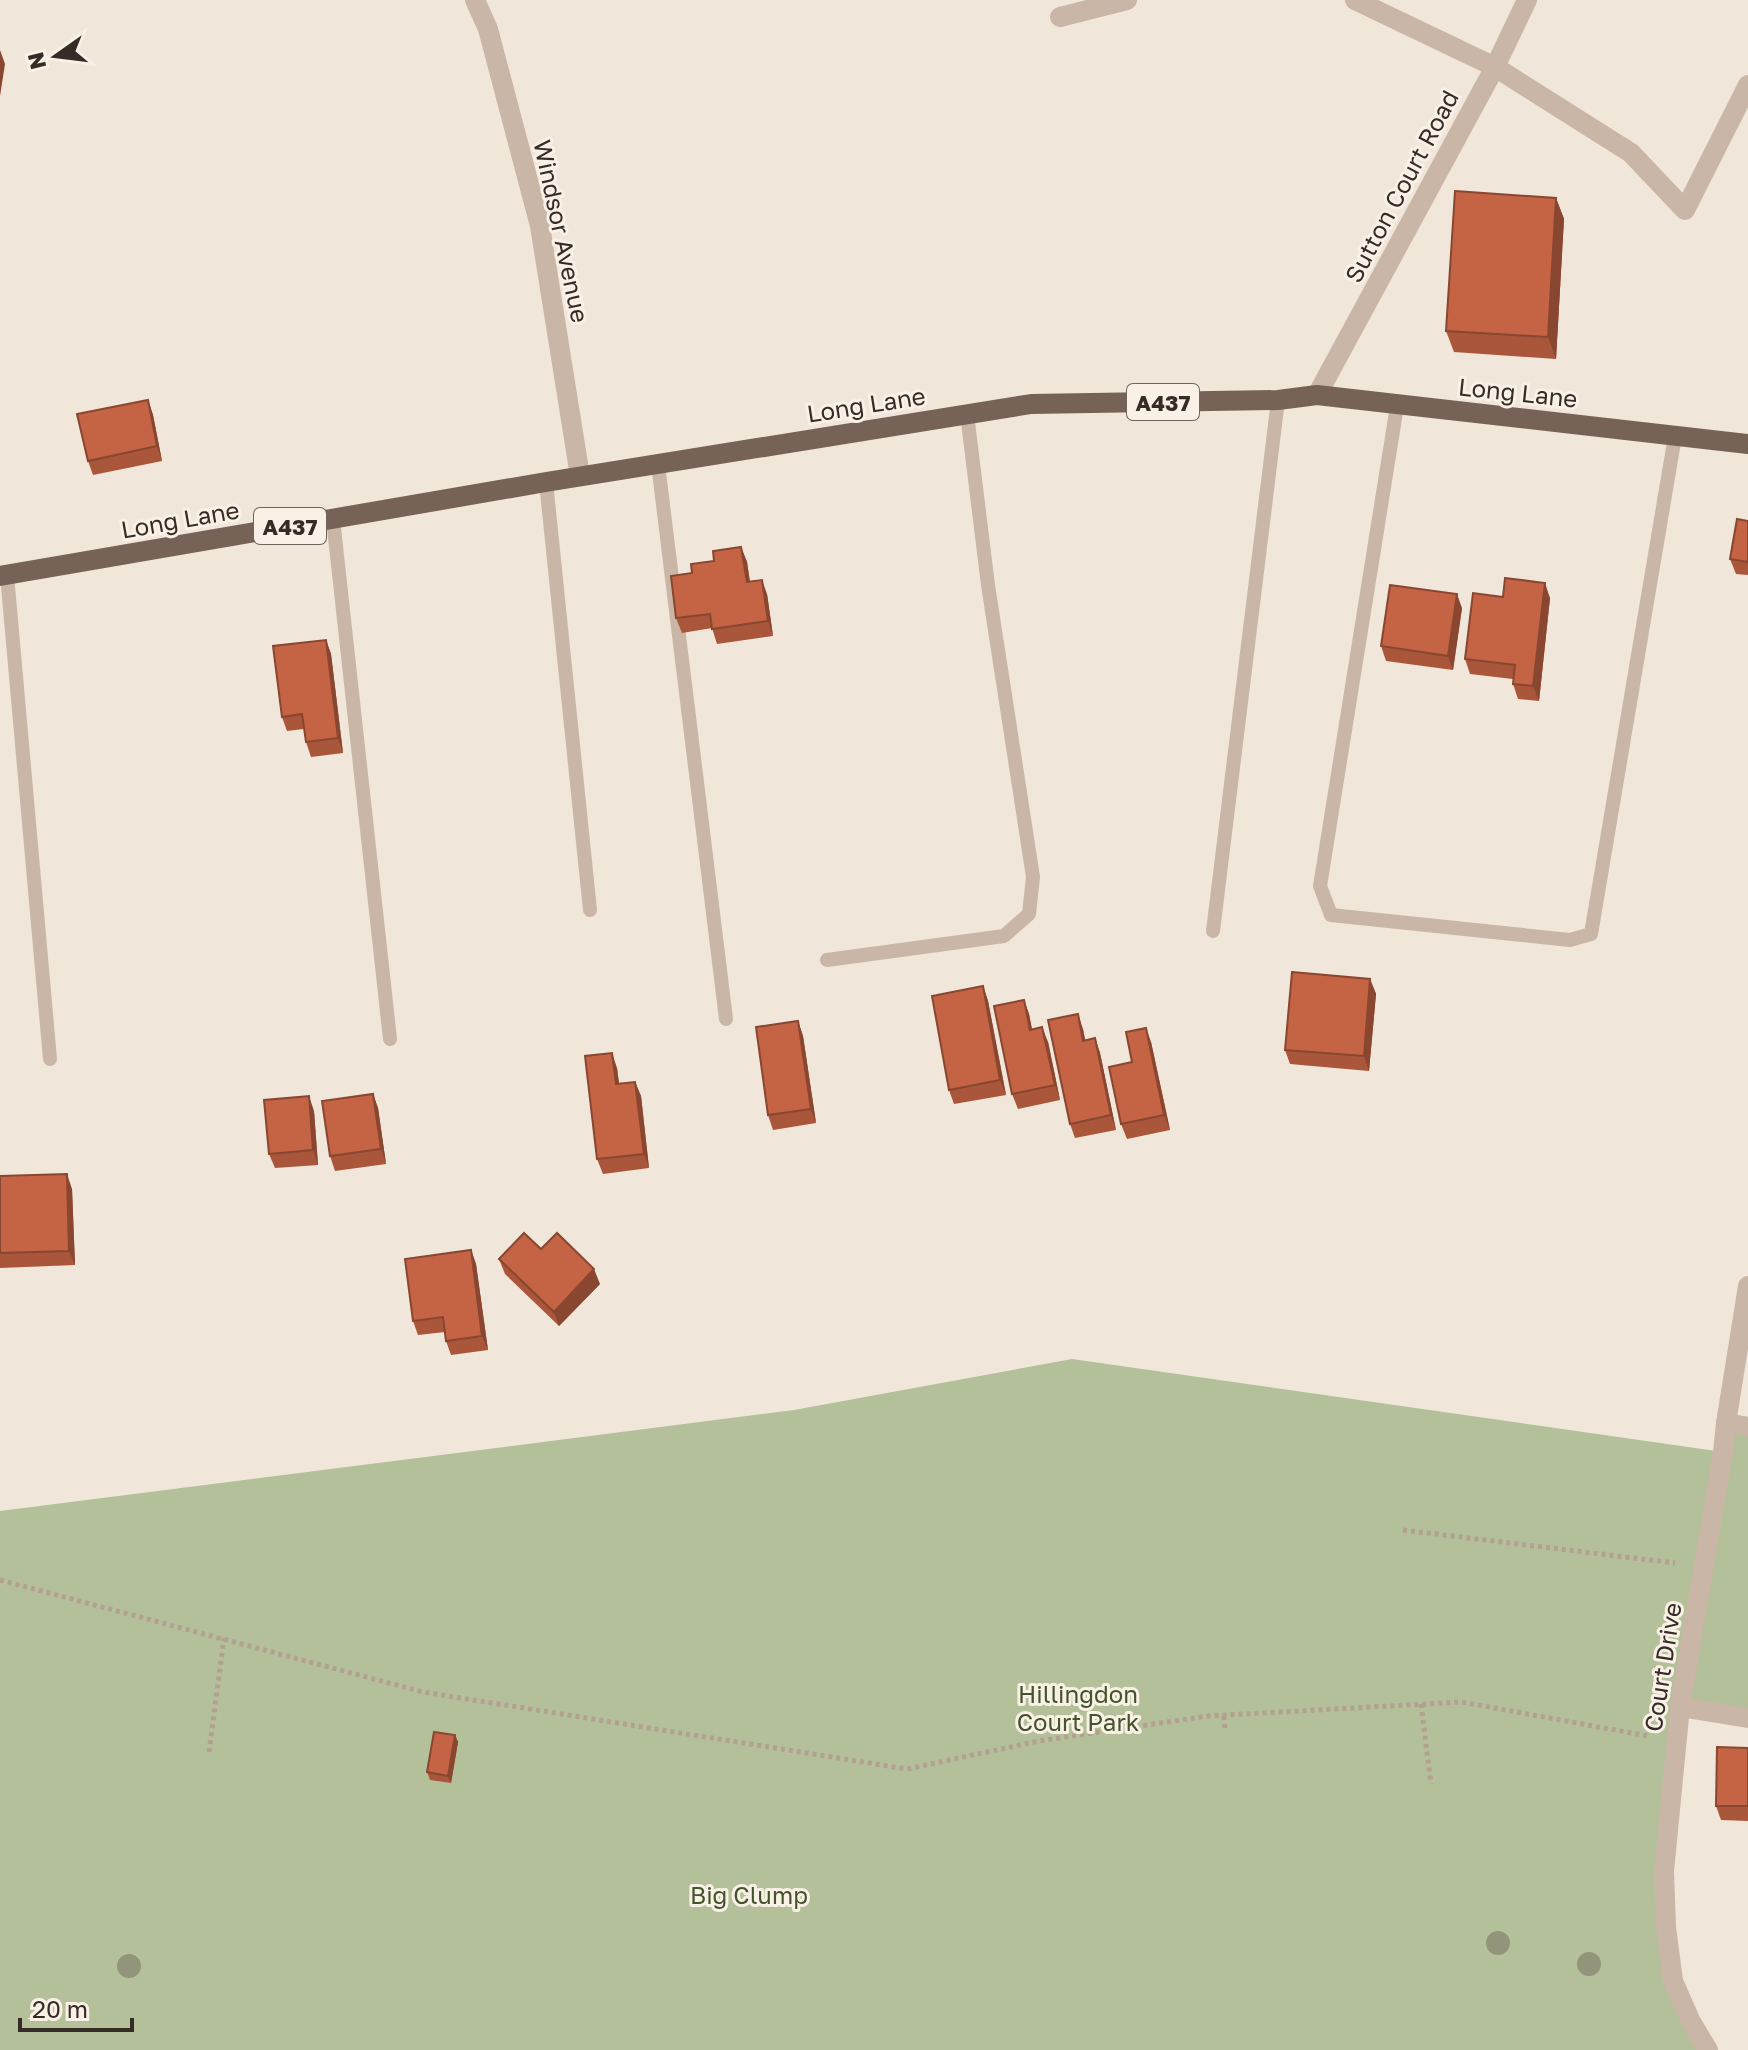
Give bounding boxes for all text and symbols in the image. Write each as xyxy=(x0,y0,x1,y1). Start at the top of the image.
north arrow xyxy=(16,16,96,96)
text: N xyxy=(21,50,51,72)
street label: Sutton Court Road xyxy=(1338,85,1464,287)
street label: Windsor Avenue xyxy=(528,137,596,325)
street label: Long Lane xyxy=(1457,371,1579,413)
street label: Long Lane xyxy=(805,380,927,428)
road number: A437 xyxy=(1127,384,1199,420)
street label: Long Lane xyxy=(119,494,241,544)
road number: A437 xyxy=(254,508,326,544)
street label: Court Drive xyxy=(1637,1600,1687,1734)
park label: Hillingdon Court Park xyxy=(1017,1679,1139,1736)
park label: Big Clump xyxy=(690,1880,808,1909)
scale bar xyxy=(20,1982,132,2032)
text: 20 m xyxy=(32,1994,88,2023)

